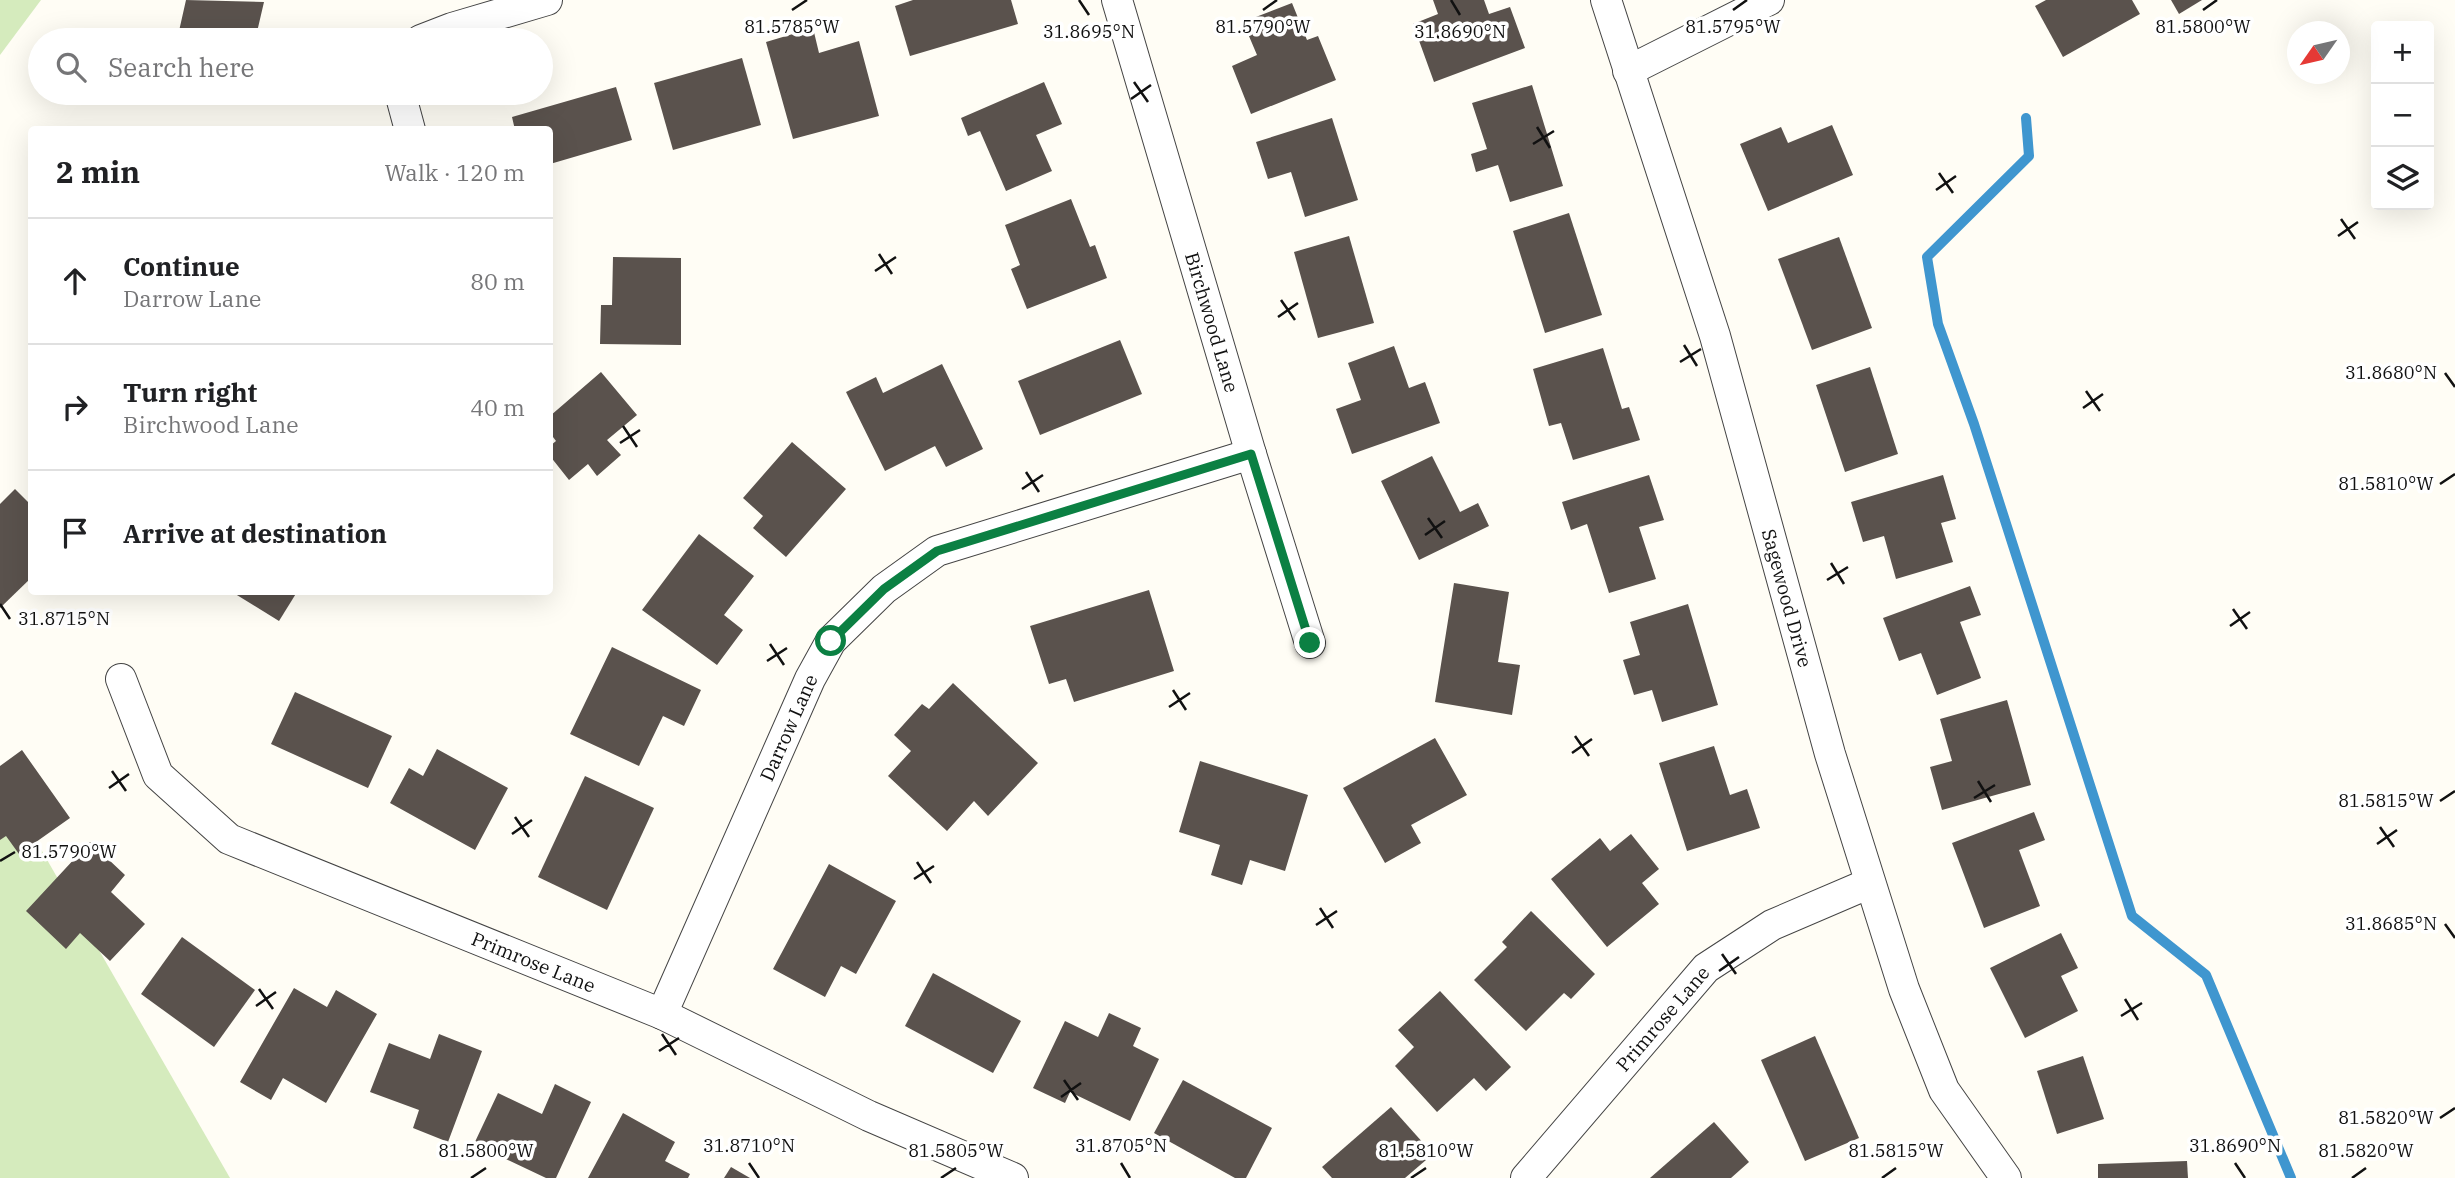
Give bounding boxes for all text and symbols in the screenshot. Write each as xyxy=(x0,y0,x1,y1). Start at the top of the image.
text: 81.5785°W xyxy=(744,15,840,38)
text: 81.5790°W xyxy=(1215,15,1311,38)
text: 81.5795°W xyxy=(1685,15,1781,38)
text: 81.5800°W xyxy=(2155,15,2251,38)
text: 31.8695°N xyxy=(1043,20,1135,43)
text: 31.8690°N xyxy=(1414,20,1506,43)
north arrow xyxy=(2287,21,2350,84)
map controls xyxy=(2371,21,2434,210)
button: + xyxy=(2371,21,2434,84)
search box xyxy=(28,28,553,105)
icon: search xyxy=(52,48,90,86)
text: Search here xyxy=(108,50,254,84)
button: − xyxy=(2371,84,2434,147)
button: layers xyxy=(2371,147,2434,210)
text: 2 min xyxy=(56,152,140,191)
text: Walk · 120 m xyxy=(384,157,525,187)
text: Continue xyxy=(123,249,240,283)
street label: Birchwood Lane xyxy=(1180,249,1244,395)
icon: ahead xyxy=(56,262,94,300)
text: 80 m xyxy=(470,266,525,296)
text: Darrow Lane xyxy=(123,283,261,313)
text: 31.8680°N xyxy=(2345,361,2437,384)
text: Turn right xyxy=(123,375,257,409)
icon: right xyxy=(56,388,94,426)
text: 40 m xyxy=(470,392,525,422)
text: Birchwood Lane xyxy=(123,409,299,439)
text: 81.5810°W xyxy=(2338,472,2434,495)
icon: arrive xyxy=(56,514,94,552)
text: Arrive at destination xyxy=(123,516,387,550)
street label: Sagewood Drive xyxy=(1757,526,1818,670)
text: 31.8715°N xyxy=(18,607,110,630)
route start xyxy=(815,625,846,656)
route end xyxy=(1294,627,1325,658)
street label: Darrow Lane xyxy=(754,671,823,785)
text: 81.5815°W xyxy=(2338,789,2434,812)
text: 81.5790°W xyxy=(21,840,117,863)
text: 31.8685°N xyxy=(2345,912,2437,935)
street label: Primrose Lane xyxy=(468,926,599,998)
street label: Primrose Lane xyxy=(1611,961,1714,1076)
text: 81.5820°W xyxy=(2338,1106,2434,1129)
text: 31.8710°N xyxy=(703,1134,795,1157)
text: 31.8705°N xyxy=(1075,1134,1167,1157)
text: 31.8690°N xyxy=(2189,1134,2281,1157)
text: 81.5800°W xyxy=(438,1139,534,1162)
text: 81.5805°W xyxy=(908,1139,1004,1162)
text: 81.5810°W xyxy=(1378,1139,1474,1162)
text: 81.5815°W xyxy=(1848,1139,1944,1162)
text: 81.5820°W xyxy=(2318,1139,2414,1162)

